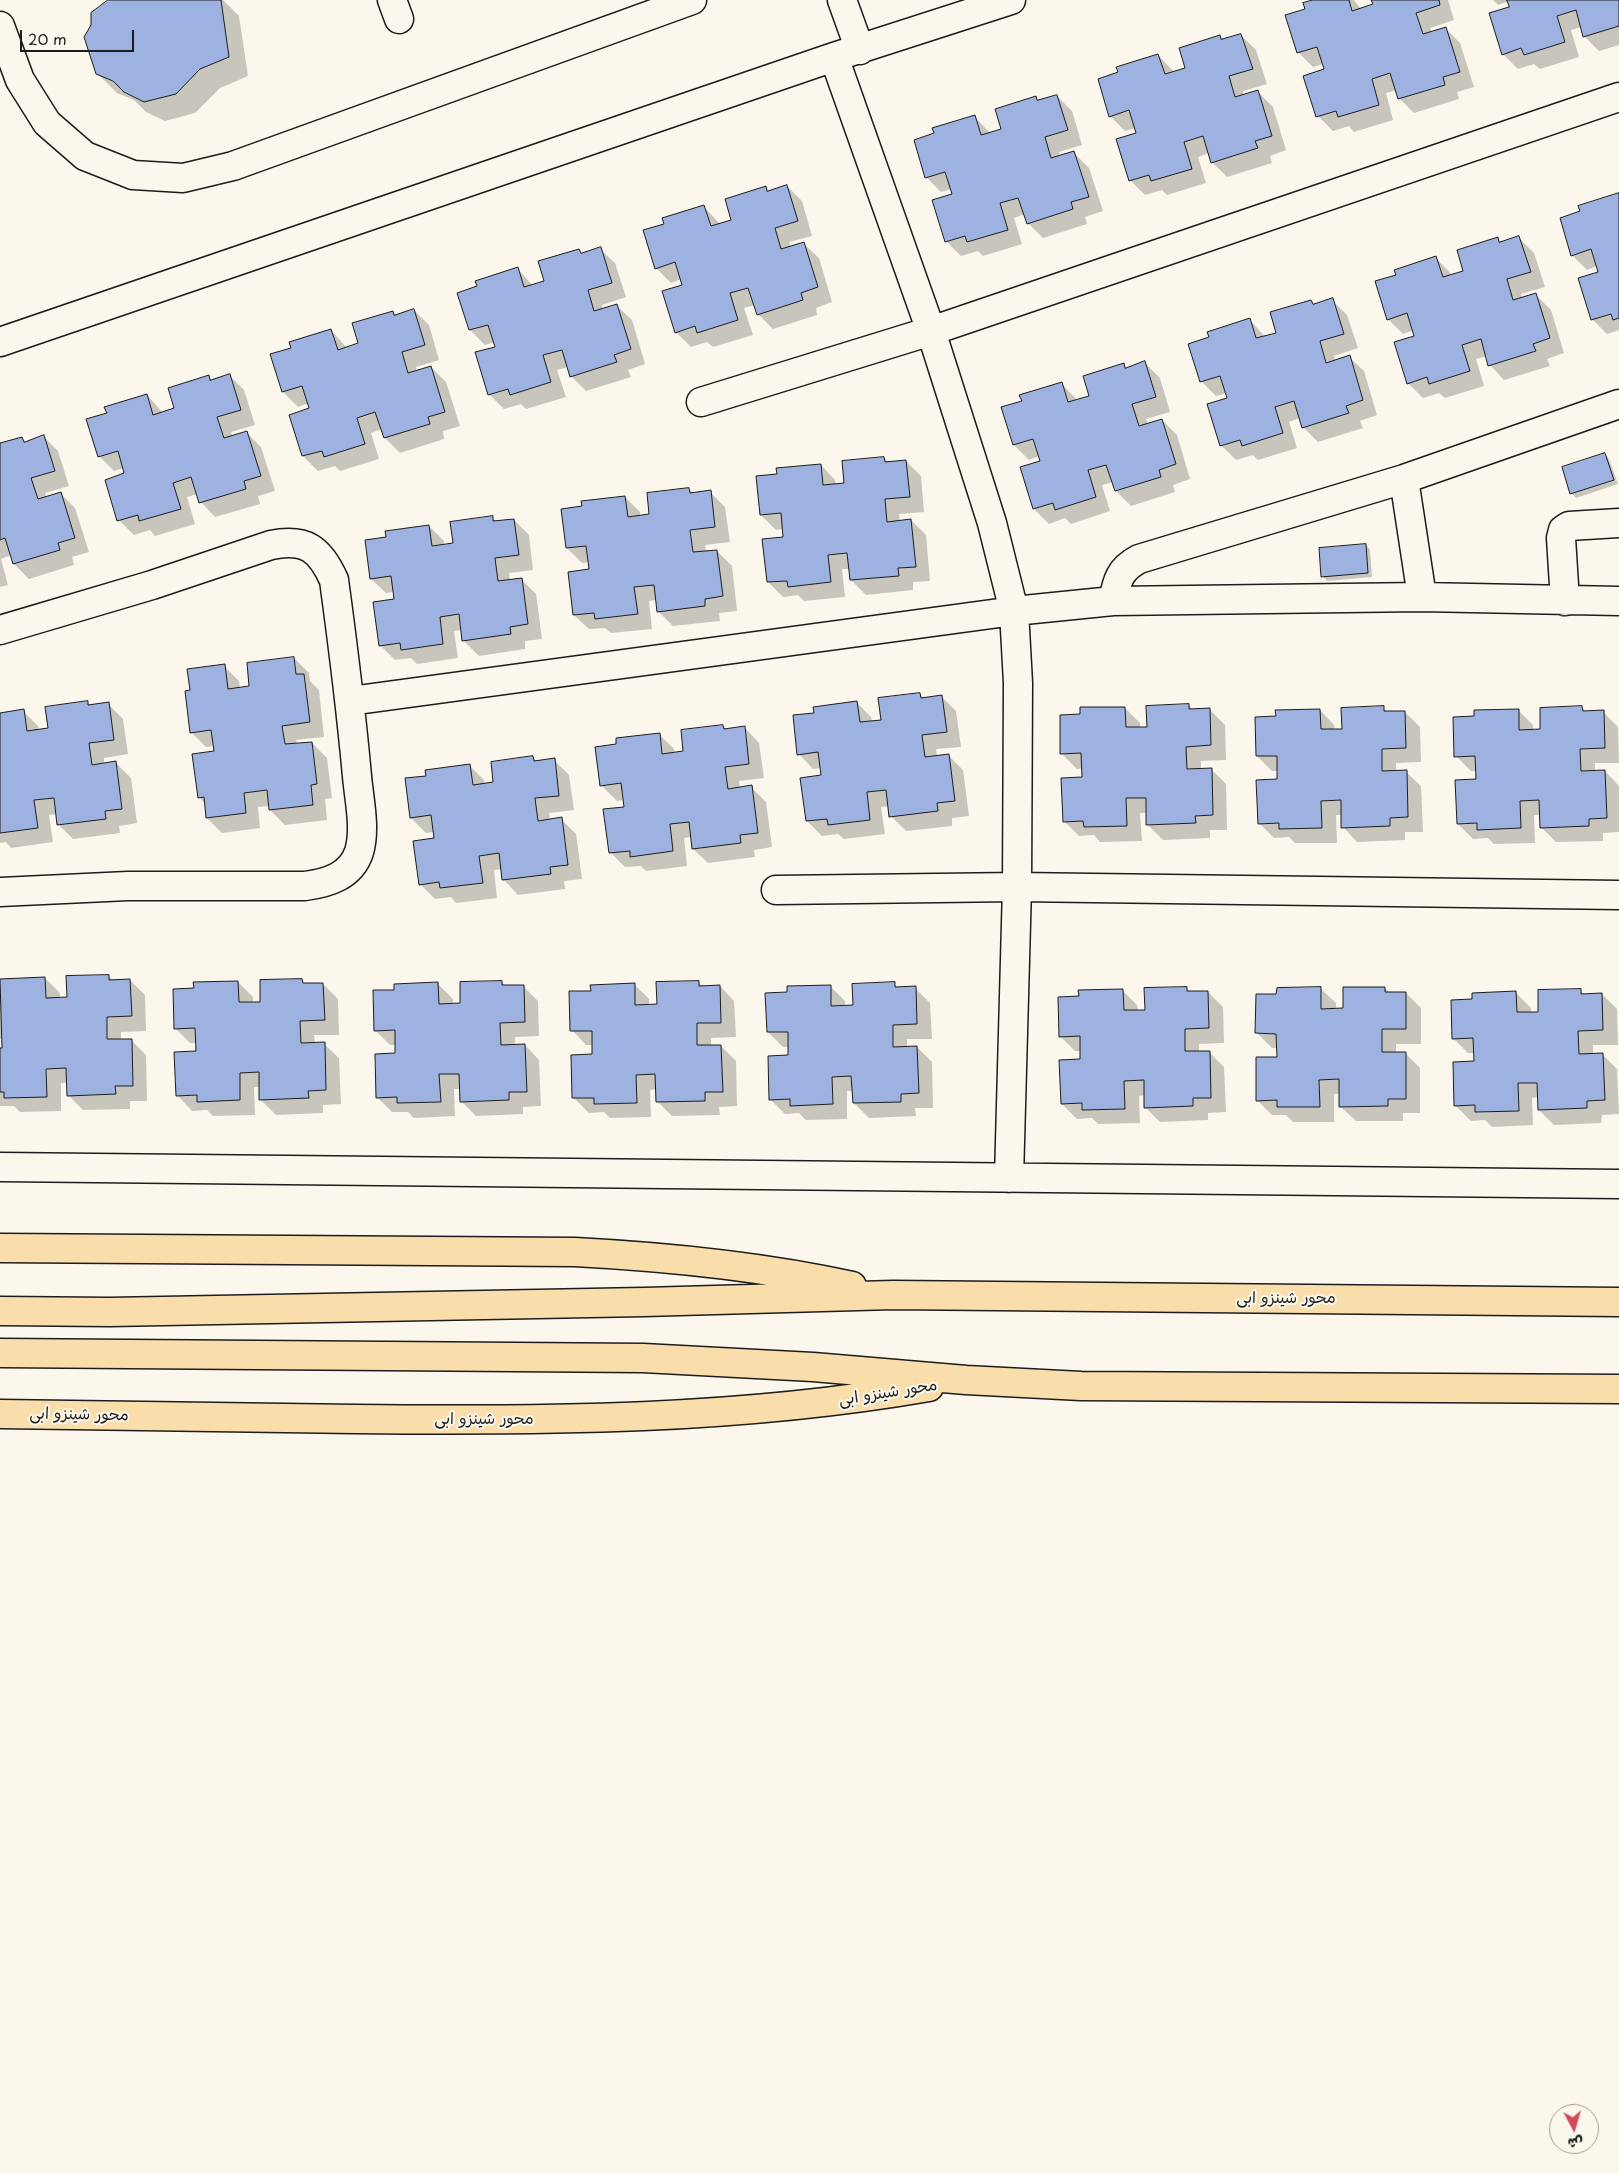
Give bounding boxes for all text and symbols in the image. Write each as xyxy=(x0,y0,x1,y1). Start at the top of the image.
scale bar xyxy=(22,20,136,52)
text: 20 m xyxy=(28,27,67,50)
street label: محور شينزو ابى xyxy=(1236,1289,1336,1309)
street label: محور شينزو ابى xyxy=(837,1376,939,1410)
street label: محور شينزو ابى xyxy=(29,1405,129,1425)
street label: محور شينزو ابى xyxy=(434,1410,534,1430)
north arrow xyxy=(1549,2104,1599,2154)
text: ش xyxy=(1567,2132,1584,2155)

